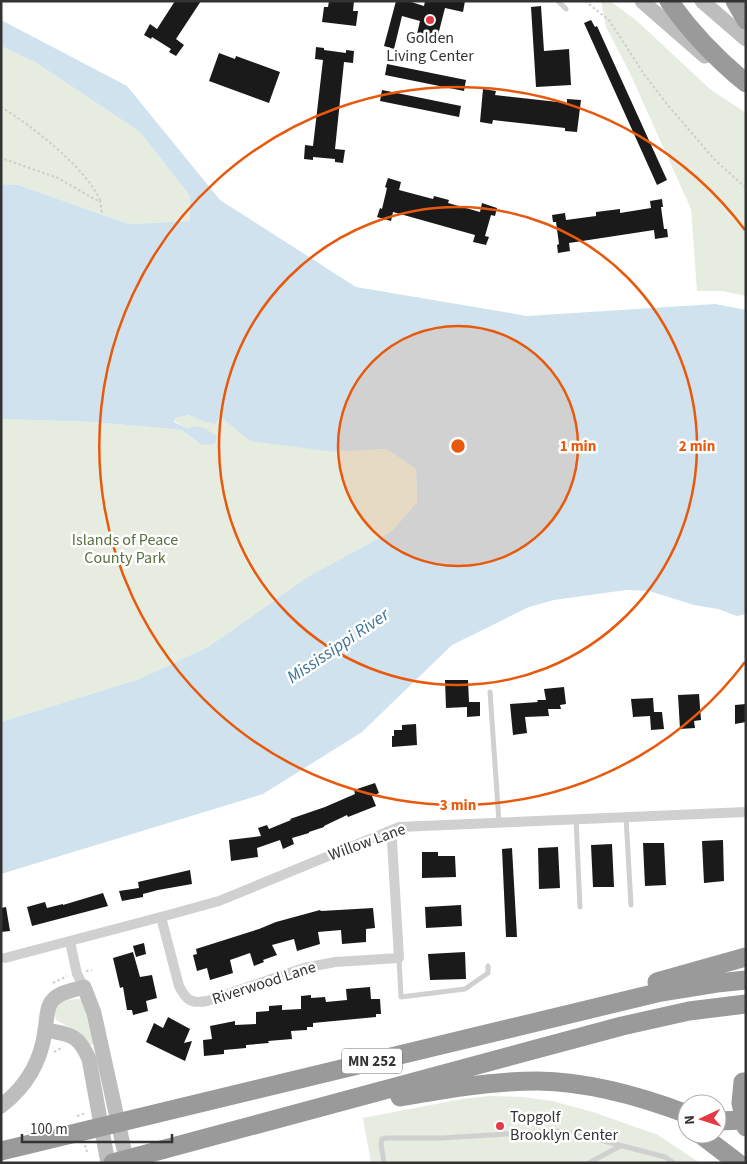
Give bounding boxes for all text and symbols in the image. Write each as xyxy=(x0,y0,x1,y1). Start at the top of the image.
marker: Golden Living Center xyxy=(424,14,436,26)
place label: Golden Living Center xyxy=(386,27,474,67)
text: 1 min xyxy=(560,436,596,457)
text: 2 min xyxy=(679,436,715,457)
centre of rings xyxy=(449,437,467,455)
park label: Islands of Peace County Park xyxy=(72,529,178,569)
water label: Mississippi River xyxy=(282,602,395,690)
text: 3 min xyxy=(440,795,476,816)
street label: Willow Lane xyxy=(325,818,409,866)
street label: Riverwood Lane xyxy=(209,956,319,1010)
road number: MN 252 xyxy=(342,1048,402,1074)
north arrow xyxy=(677,1094,727,1144)
place label: Topgolf Brooklyn Center xyxy=(510,1106,619,1146)
scale bar xyxy=(22,1112,172,1144)
text: N xyxy=(680,1114,700,1125)
text: 100 m xyxy=(30,1119,68,1140)
marker: Topgolf Brooklyn Center xyxy=(494,1120,506,1132)

